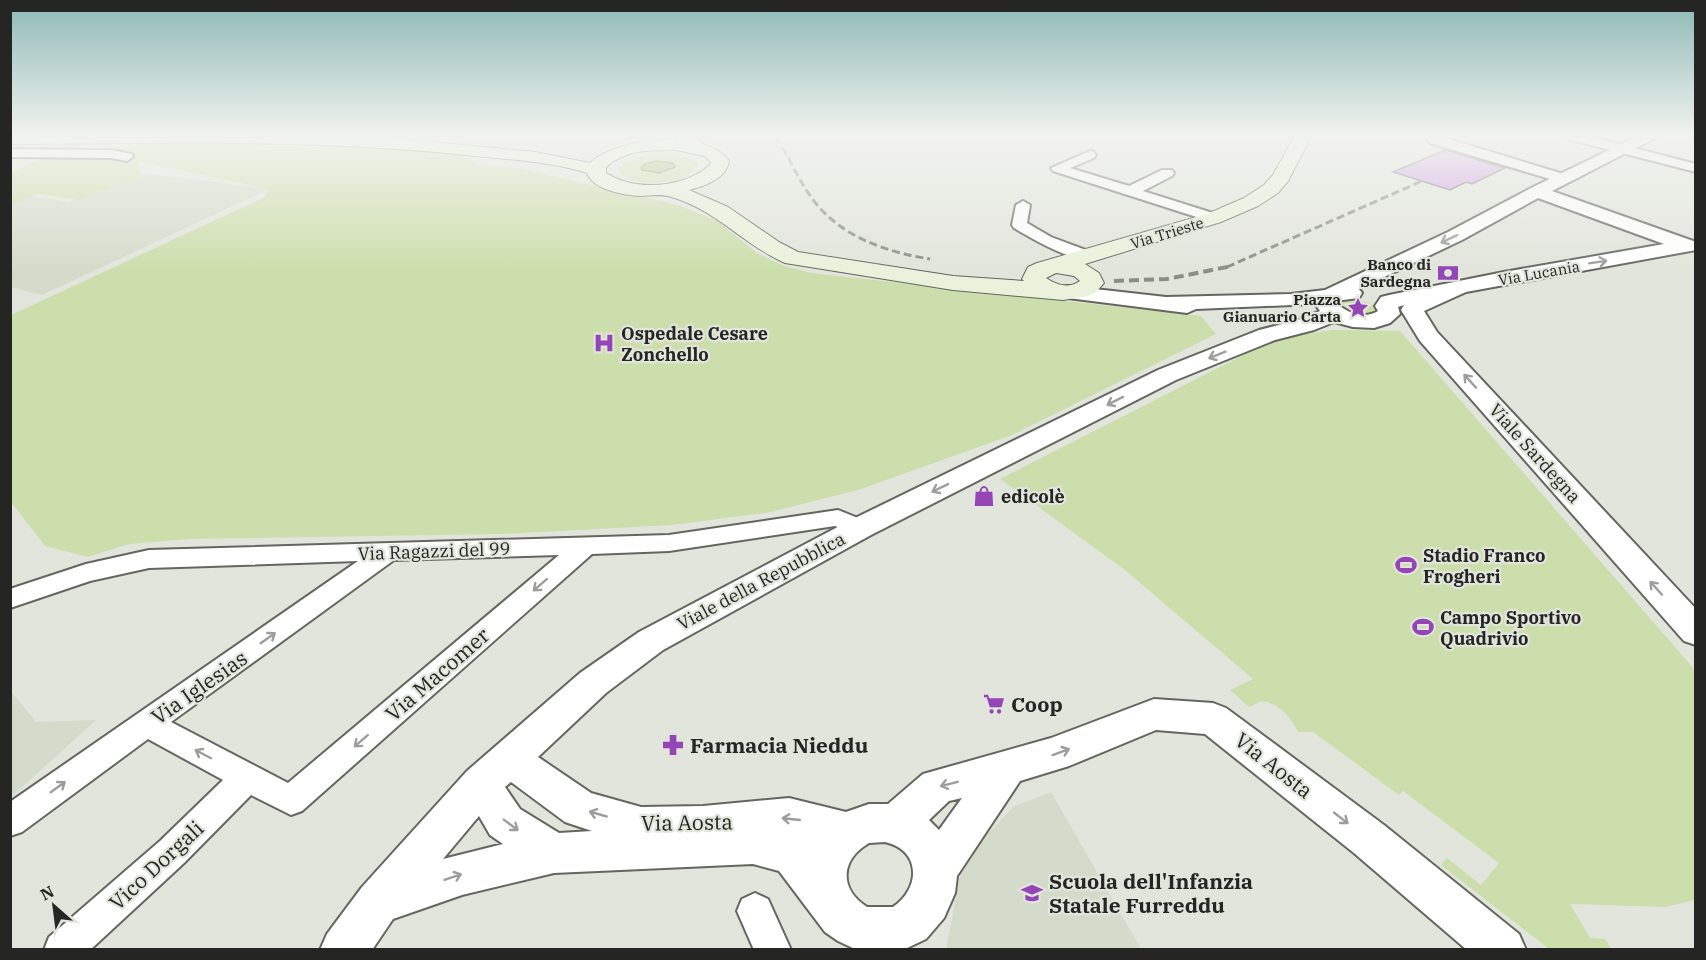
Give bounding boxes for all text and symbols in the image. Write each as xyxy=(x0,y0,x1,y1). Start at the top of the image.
street label: Via Trieste xyxy=(1128,213,1206,253)
one-way arrow xyxy=(1440,234,1458,246)
place label: Banco di Sardegna xyxy=(1360,255,1431,291)
street label: Via Lucania xyxy=(1497,256,1581,290)
one-way arrow xyxy=(1588,257,1608,268)
bank icon: Banco di Sardegna xyxy=(1436,261,1460,285)
place label: Piazza Gianuario Carta xyxy=(1223,290,1341,326)
place icon: Piazza Gianuario Carta xyxy=(1346,296,1370,320)
place label: Ospedale Cesare Zonchello xyxy=(621,322,768,366)
hospital icon: Ospedale Cesare Zonchello xyxy=(592,331,616,355)
one-way arrow xyxy=(1208,350,1227,361)
one-way arrow xyxy=(1463,373,1476,389)
one-way arrow xyxy=(1106,396,1124,408)
street label: Viale Sardegna xyxy=(1484,398,1586,508)
one-way arrow xyxy=(932,483,950,495)
shop icon: edicolè xyxy=(972,484,996,508)
place label: edicolè xyxy=(1001,485,1065,508)
street label: Viale della Repubblica xyxy=(673,527,849,635)
street label: Via Ragazzi del 99 xyxy=(357,537,511,565)
place label: Stadio Franco Frogheri xyxy=(1423,544,1546,588)
sports icon: Stadio Franco Frogheri xyxy=(1394,553,1418,577)
one-way arrow xyxy=(533,578,548,592)
one-way arrow xyxy=(1649,581,1663,596)
place label: Campo Sportivo Quadrivio xyxy=(1440,606,1581,650)
sports icon: Campo Sportivo Quadrivio xyxy=(1411,615,1435,639)
street label: Via Macomer xyxy=(379,621,496,727)
one-way arrow xyxy=(260,631,276,644)
street label: Via Iglesias xyxy=(145,644,253,730)
place label: Coop xyxy=(1011,690,1063,718)
supermarket icon: Coop xyxy=(982,692,1006,716)
street label: Via Aosta xyxy=(1229,726,1319,804)
place label: Farmacia Nieddu xyxy=(690,731,869,759)
pharmacy icon: Farmacia Nieddu xyxy=(661,733,685,757)
one-way arrow xyxy=(354,734,369,748)
one-way arrow xyxy=(1051,745,1070,756)
one-way arrow xyxy=(194,748,212,759)
one-way arrow xyxy=(940,778,959,790)
one-way arrow xyxy=(50,781,66,793)
street label: Via Aosta xyxy=(641,807,733,837)
one-way arrow xyxy=(589,808,608,819)
one-way arrow xyxy=(1333,811,1349,824)
one-way arrow xyxy=(781,813,801,824)
street label: Vico Dorgali xyxy=(103,814,209,916)
one-way arrow xyxy=(503,818,519,831)
place label: Scuola dell'Infanzia Statale Furreddu xyxy=(1049,867,1253,919)
one-way arrow xyxy=(443,870,462,881)
north arrow xyxy=(24,876,84,936)
text: N xyxy=(37,881,57,905)
school or university icon: Scuola dell'Infanzia Statale Furreddu xyxy=(1020,881,1044,905)

